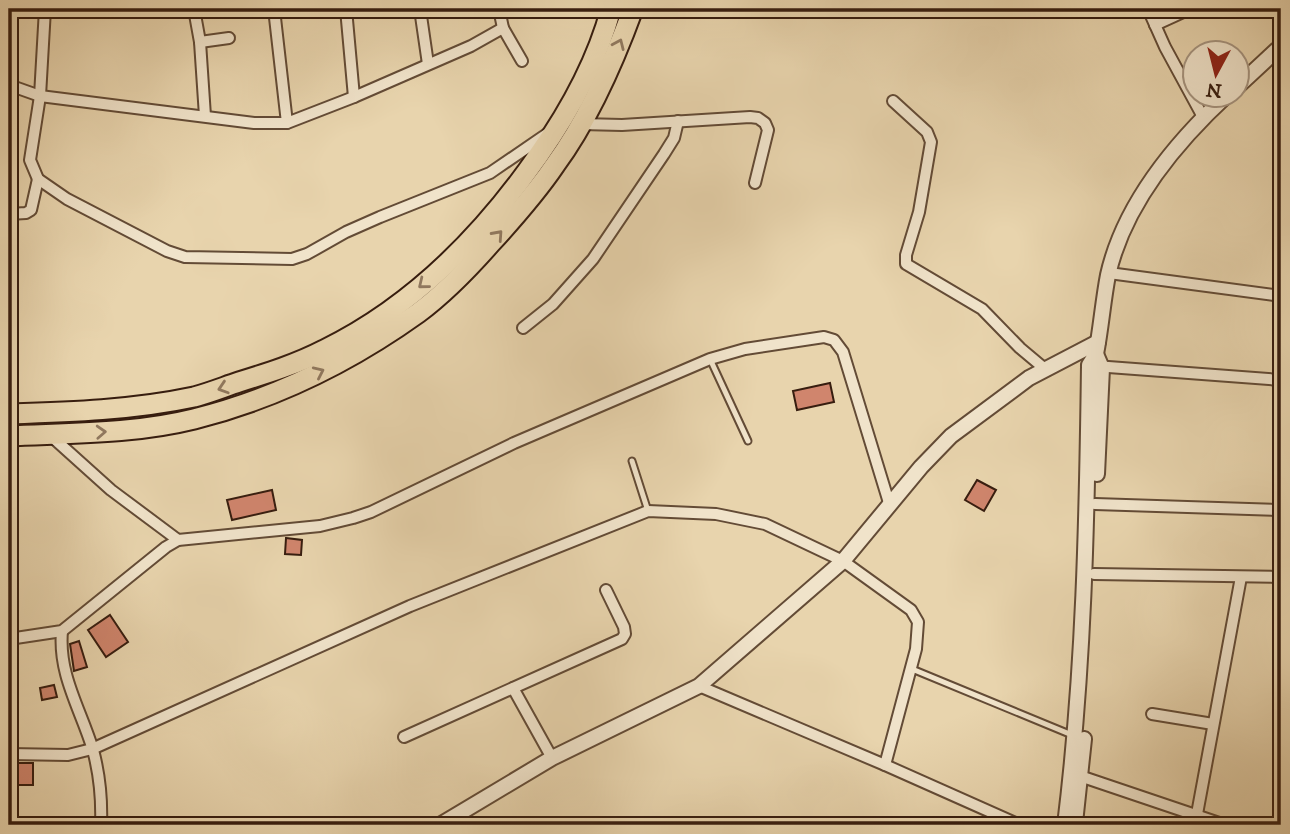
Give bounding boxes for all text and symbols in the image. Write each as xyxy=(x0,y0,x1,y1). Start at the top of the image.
north arrow xyxy=(1182,38,1252,108)
one-way arrow xyxy=(611,39,625,51)
text: N xyxy=(1205,77,1223,102)
one-way arrow xyxy=(490,230,503,243)
one-way arrow xyxy=(419,275,431,288)
one-way arrow xyxy=(312,366,324,380)
one-way arrow xyxy=(217,379,229,394)
one-way arrow xyxy=(96,424,107,439)

